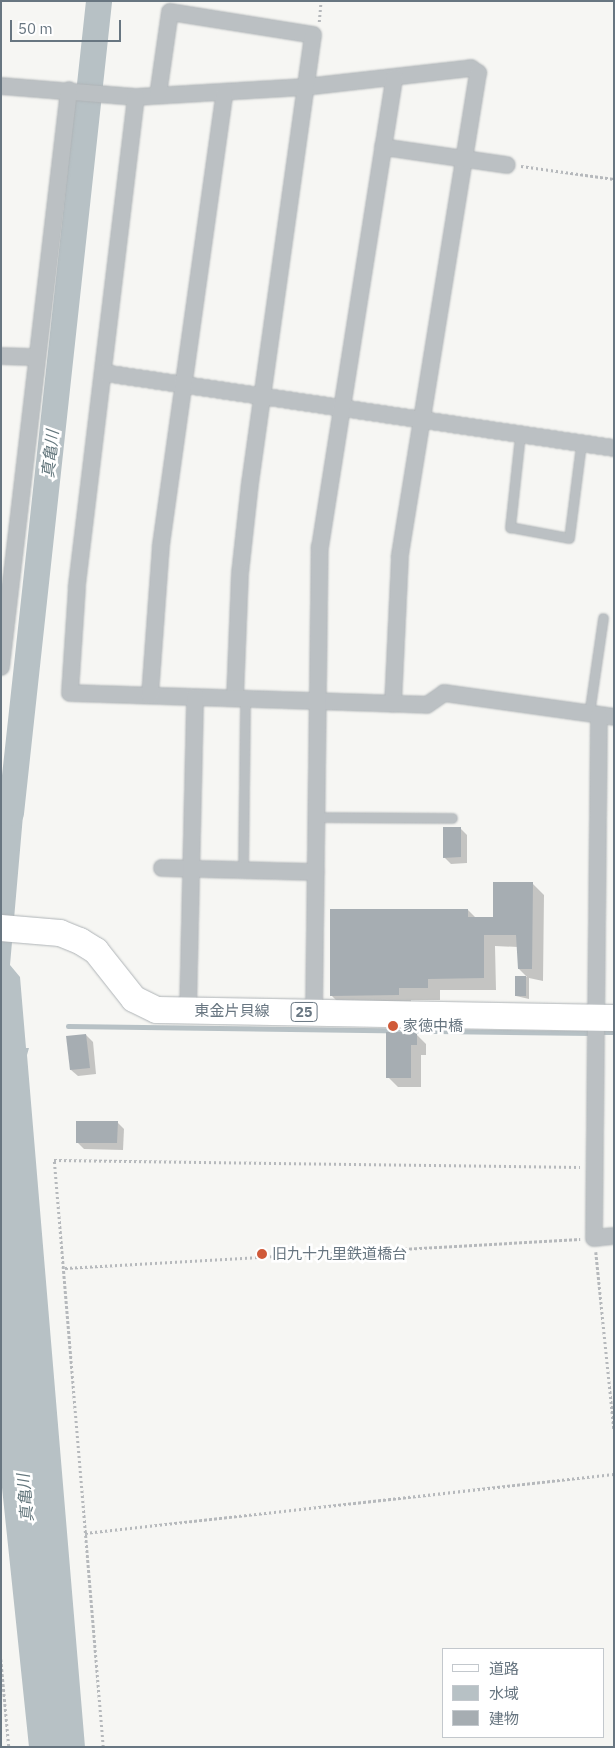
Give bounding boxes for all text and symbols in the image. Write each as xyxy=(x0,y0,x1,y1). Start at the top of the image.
scale bar xyxy=(12,10,124,42)
text: 50 m xyxy=(18,19,53,38)
water label: 真亀川 xyxy=(38,429,62,479)
road number: 25 xyxy=(290,1000,318,1024)
street label: 東金片貝線 xyxy=(195,1002,269,1020)
place label: 家徳中橋 xyxy=(403,1017,463,1035)
marker: 家徳中橋 xyxy=(387,1020,399,1032)
place label: 旧九十九里鉄道橋台 xyxy=(272,1245,407,1263)
marker: 旧九十九里鉄道橋台 xyxy=(256,1248,268,1260)
water label: 真亀川 xyxy=(13,1473,37,1523)
legend xyxy=(442,1648,605,1738)
text: 道路 xyxy=(489,1659,519,1678)
text: 水域 xyxy=(489,1684,519,1703)
text: 建物 xyxy=(489,1709,519,1728)

